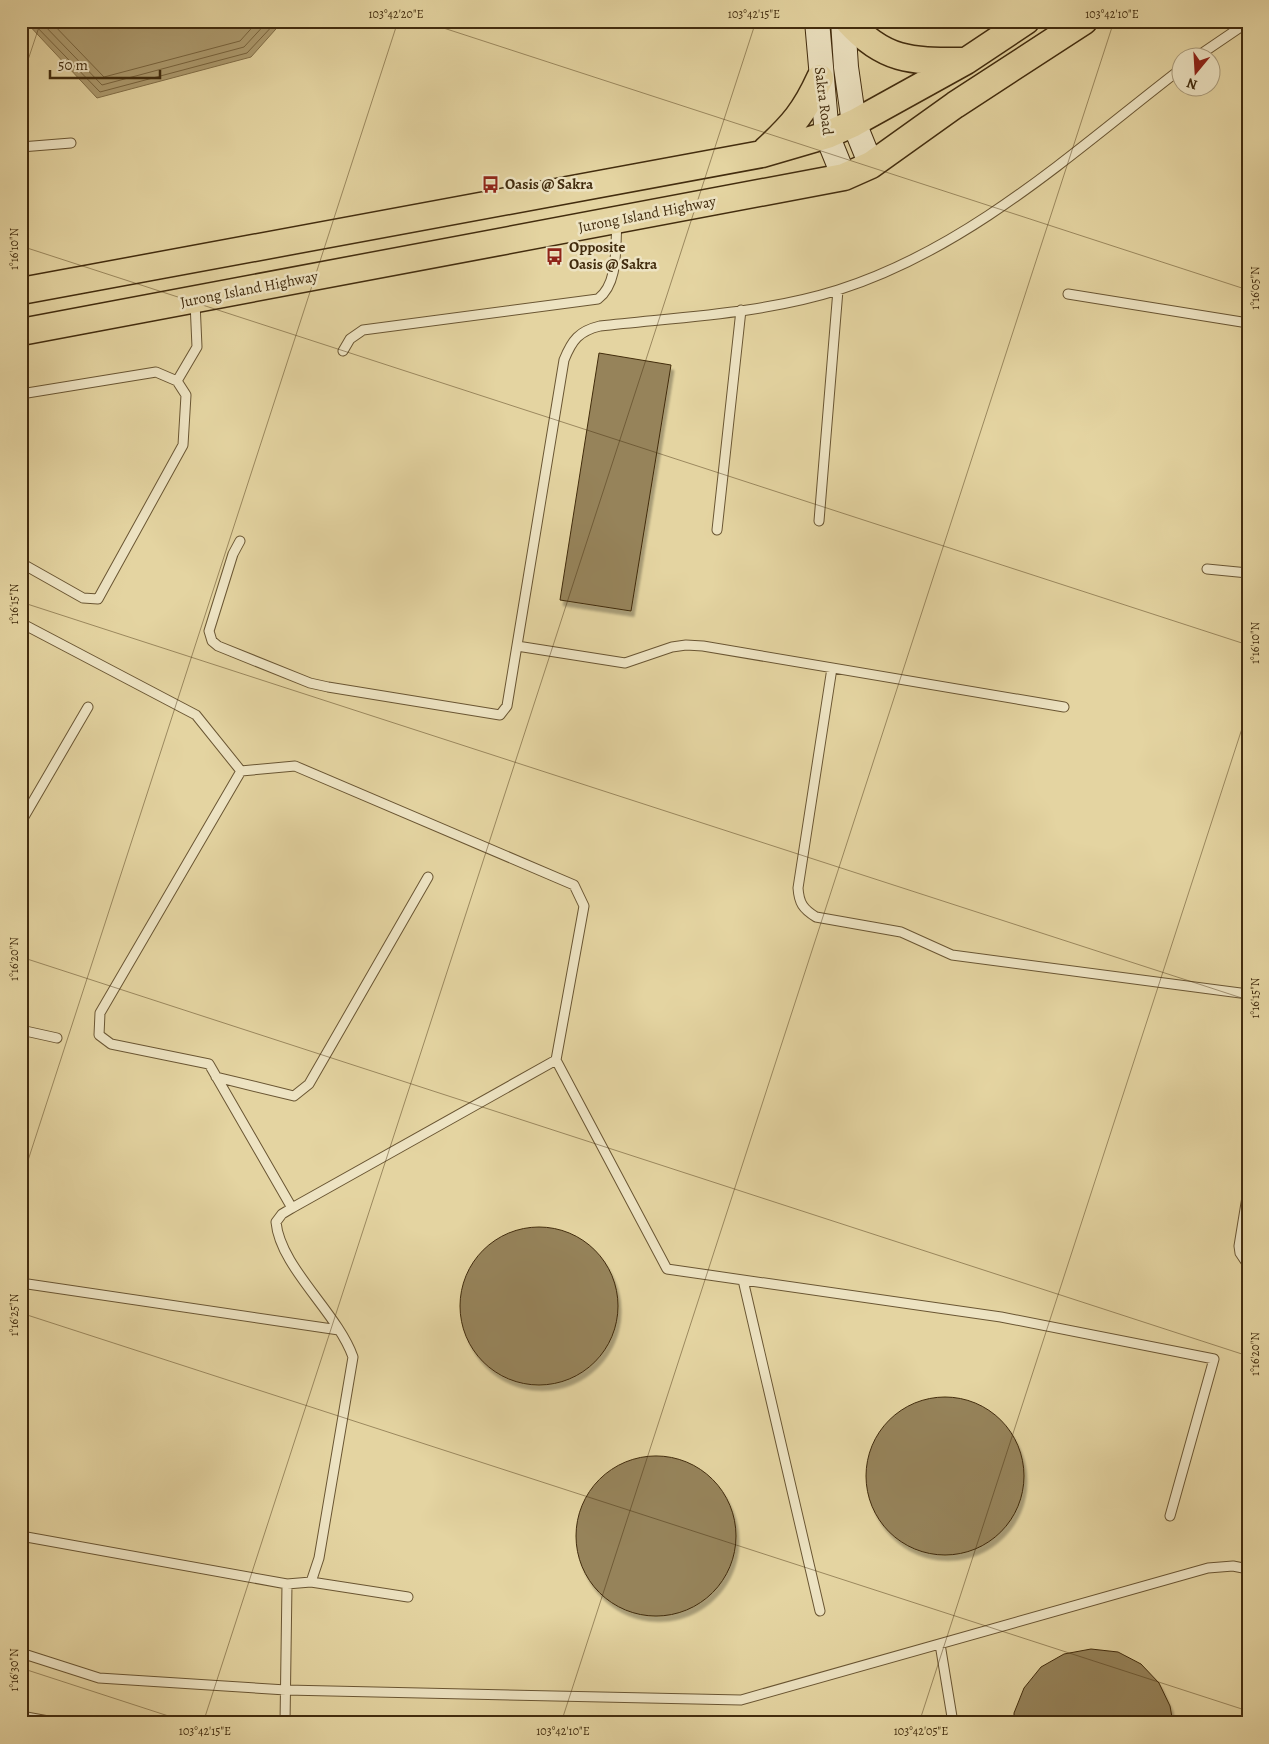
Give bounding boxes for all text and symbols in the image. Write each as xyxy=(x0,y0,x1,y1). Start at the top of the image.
text: 103°42'20"E xyxy=(368,6,424,22)
text: 103°42'15"E xyxy=(728,6,780,22)
text: 103°42'10"E xyxy=(1085,6,1139,22)
scale bar xyxy=(50,48,160,80)
north arrow xyxy=(1172,48,1222,98)
text: 50 m xyxy=(58,55,88,75)
street label: Sakra Road xyxy=(810,66,838,137)
text: N xyxy=(1184,73,1200,94)
bus stop icon: Oasis @ Sakra xyxy=(481,174,501,194)
place label: Oasis @ Sakra xyxy=(505,174,594,194)
street label: Jurong Island Highway xyxy=(577,191,718,237)
text: 1°16'10"N xyxy=(6,228,22,270)
place label: Opposite Oasis @ Sakra xyxy=(569,237,658,274)
bus stop icon: Opposite Oasis @ Sakra xyxy=(545,246,565,266)
street label: Jurong Island Highway xyxy=(179,266,320,312)
text: 1°16'05"N xyxy=(1247,266,1263,310)
text: 1°16'15"N xyxy=(6,583,22,624)
text: 1°16'10"N xyxy=(1247,622,1263,664)
text: 1°16'20"N xyxy=(6,937,22,981)
text: 1°16'15"N xyxy=(1247,977,1263,1018)
text: 1°16'25"N xyxy=(6,1293,22,1336)
text: 1°16'20"N xyxy=(1247,1332,1263,1376)
text: 1°16'30"N xyxy=(6,1648,22,1692)
text: 103°42'15"E xyxy=(179,1723,231,1739)
text: 103°42'10"E xyxy=(536,1723,590,1739)
text: 103°42'05"E xyxy=(894,1723,948,1739)

